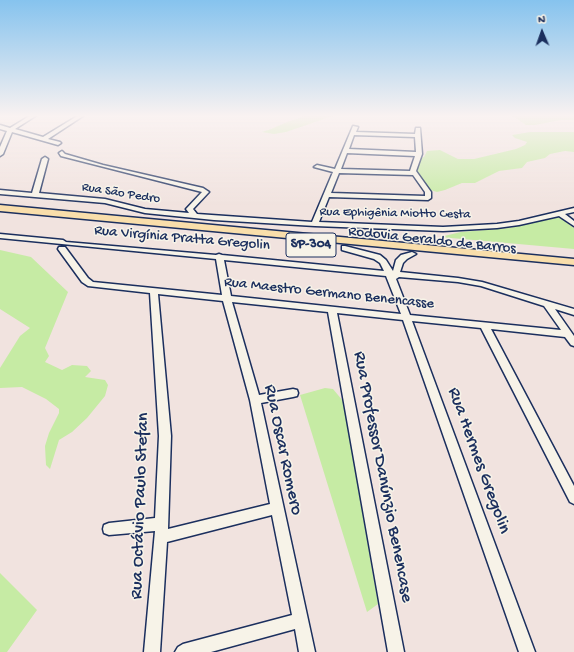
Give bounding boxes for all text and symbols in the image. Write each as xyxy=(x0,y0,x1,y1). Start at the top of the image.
north arrow xyxy=(522,12,562,52)
text: N xyxy=(538,14,545,26)
street label: Rua São Pedro xyxy=(81,180,161,208)
street label: Rua Ephigênia Miotto Cesta xyxy=(319,205,471,223)
street label: Rua Virgínia Pratta Gregolin xyxy=(93,222,271,256)
street label: Rodovia Geraldo de Barros xyxy=(347,223,517,259)
road number: SP-304 xyxy=(286,233,336,257)
street label: Rua Maestro Germano Benencasse xyxy=(223,274,435,314)
street label: Rua Professor Danúnzio Benencase xyxy=(347,350,417,604)
street label: Rua Oscar Romero xyxy=(258,383,306,517)
street label: Rua Hermes Gregolin xyxy=(442,385,514,537)
street label: Rua Octávio Paulo Stefan xyxy=(127,412,155,600)

